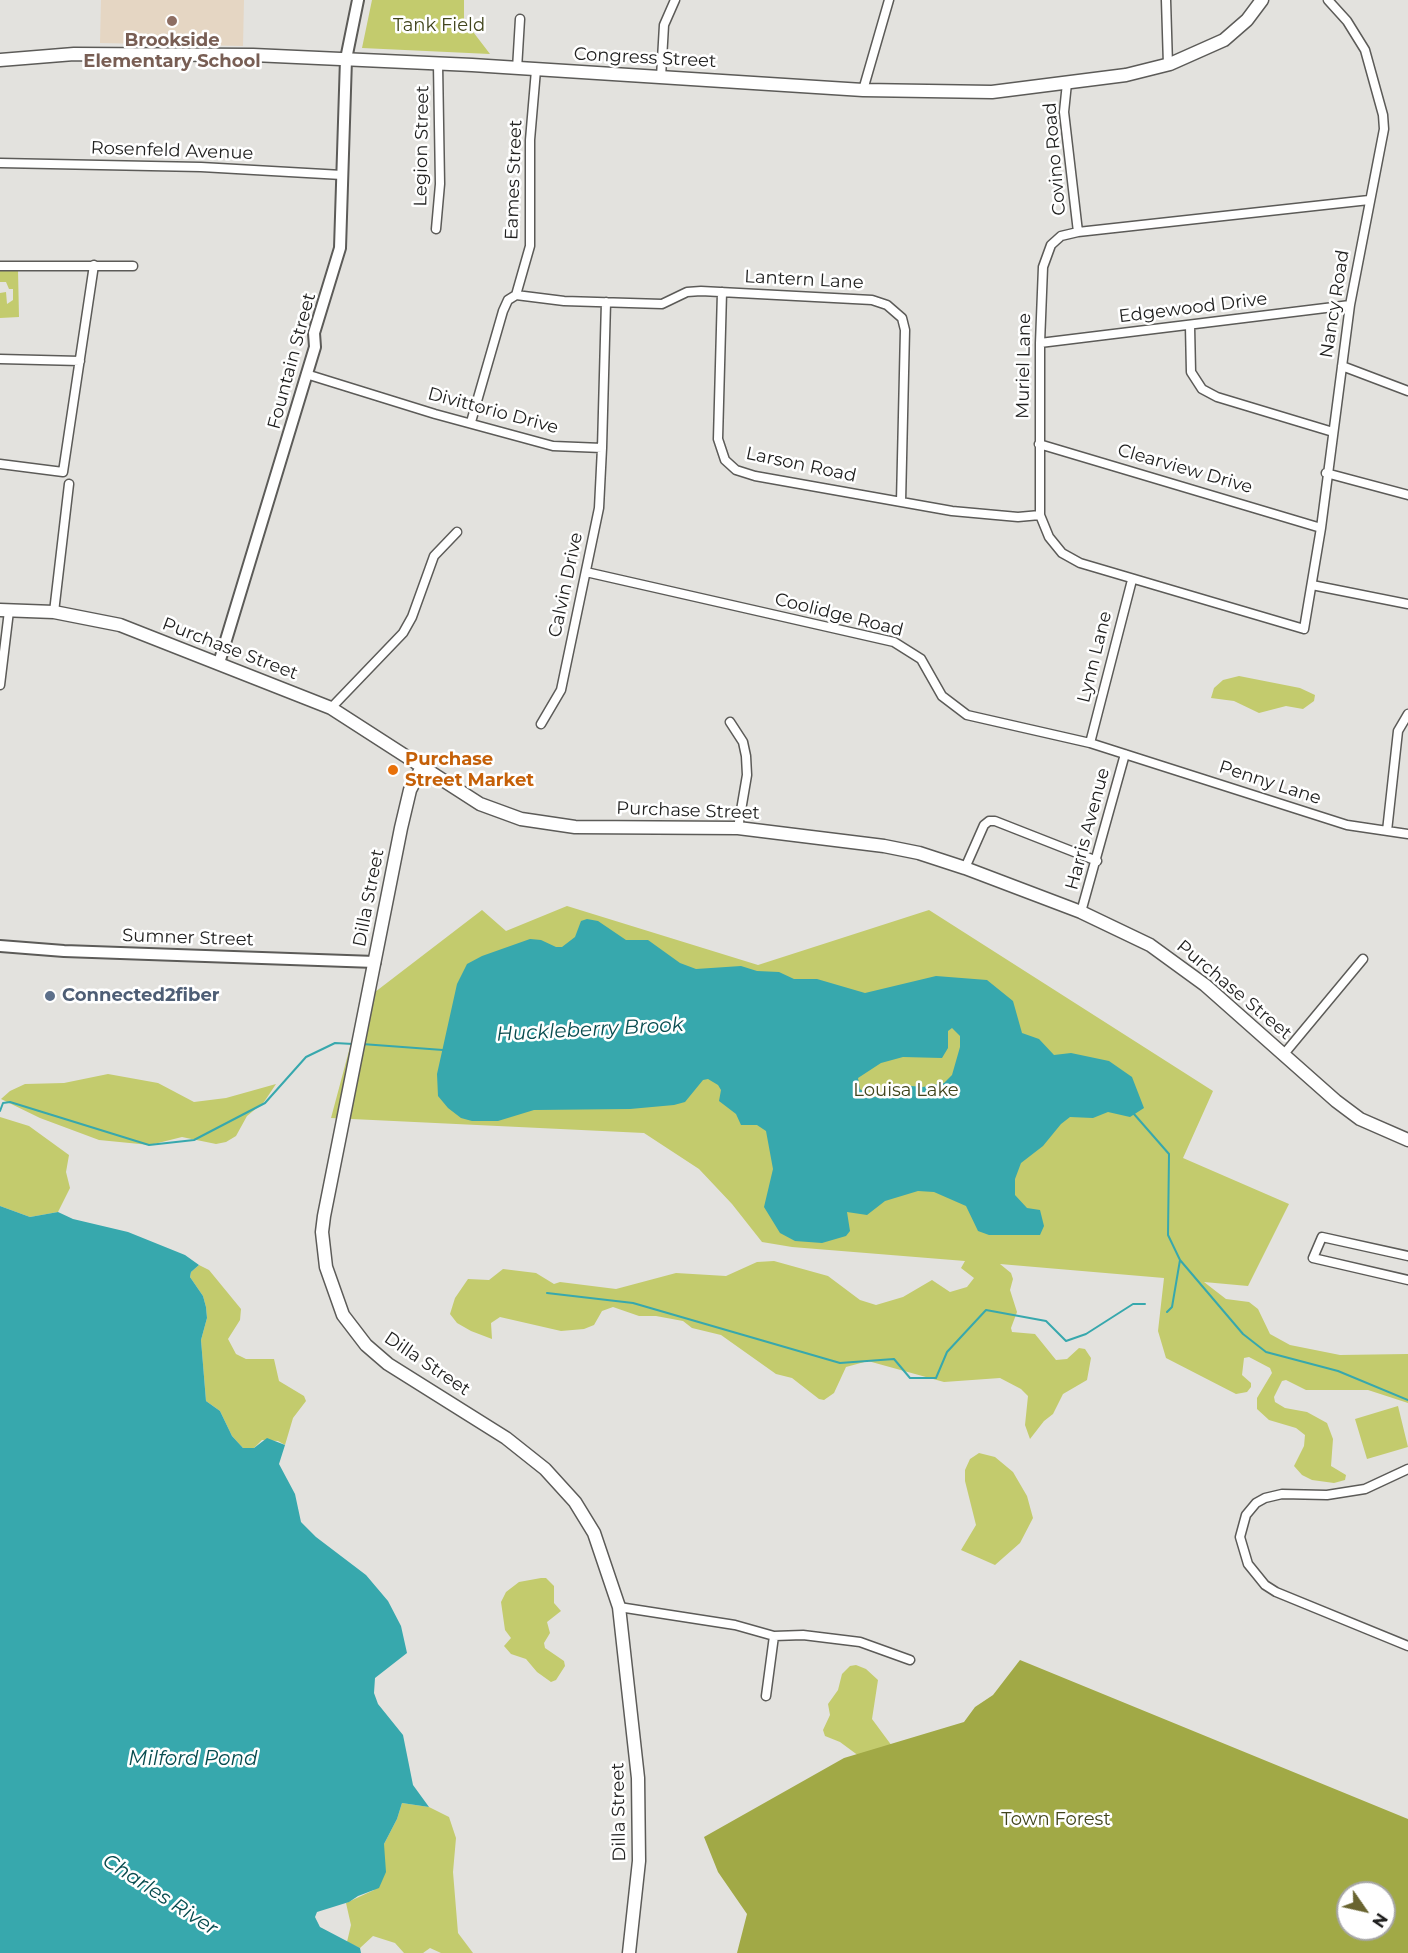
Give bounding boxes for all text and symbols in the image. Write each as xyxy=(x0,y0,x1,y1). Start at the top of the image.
marker: Brookside Elementary School xyxy=(165,14,179,28)
park label: Tank Field xyxy=(393,15,485,37)
place label: Brookside Elementary School xyxy=(83,30,261,72)
street label: Congress Street xyxy=(573,43,717,73)
street label: Legion Street xyxy=(410,85,434,207)
street label: Covino Road xyxy=(1039,102,1071,216)
street label: Eames Street xyxy=(501,119,527,241)
street label: Rosenfeld Avenue xyxy=(90,137,254,165)
street label: Nancy Road xyxy=(1316,248,1354,360)
street label: Lantern Lane xyxy=(744,266,864,294)
street label: Edgewood Drive xyxy=(1118,288,1268,328)
street label: Fountain Street xyxy=(263,290,321,432)
street label: Muriel Lane xyxy=(1012,313,1036,419)
street label: Divittorio Drive xyxy=(425,383,561,439)
street label: Clearview Drive xyxy=(1115,439,1255,499)
street label: Larson Road xyxy=(744,443,858,487)
street label: Calvin Drive xyxy=(544,531,588,639)
street label: Coolidge Road xyxy=(772,589,906,641)
street label: Lynn Lane xyxy=(1073,609,1117,705)
street label: Purchase Street xyxy=(159,613,301,685)
place label: Purchase Street Market xyxy=(405,749,534,792)
street label: Penny Lane xyxy=(1216,756,1324,810)
marker: Purchase Street Market xyxy=(386,763,400,777)
street label: Harris Avenue xyxy=(1061,766,1115,892)
street label: Purchase Street xyxy=(616,798,760,824)
street label: Dilla Street xyxy=(349,847,389,949)
street label: Sumner Street xyxy=(122,925,254,951)
street label: Purchase Street xyxy=(1172,936,1296,1044)
place label: Connected2fiber xyxy=(62,985,220,1007)
marker: Connected2fiber xyxy=(43,989,57,1003)
water label: Huckleberry Brook xyxy=(496,1013,684,1047)
park label: Louisa Lake xyxy=(853,1080,959,1102)
street label: Dilla Street xyxy=(380,1327,474,1401)
water label: Milford Pond xyxy=(128,1747,258,1771)
street label: Dilla Street xyxy=(607,1762,631,1862)
park label: Town Forest xyxy=(1001,1809,1111,1831)
water label: Charles River xyxy=(98,1849,222,1941)
north arrow xyxy=(1336,1881,1396,1941)
text: N xyxy=(1368,1910,1391,1931)

